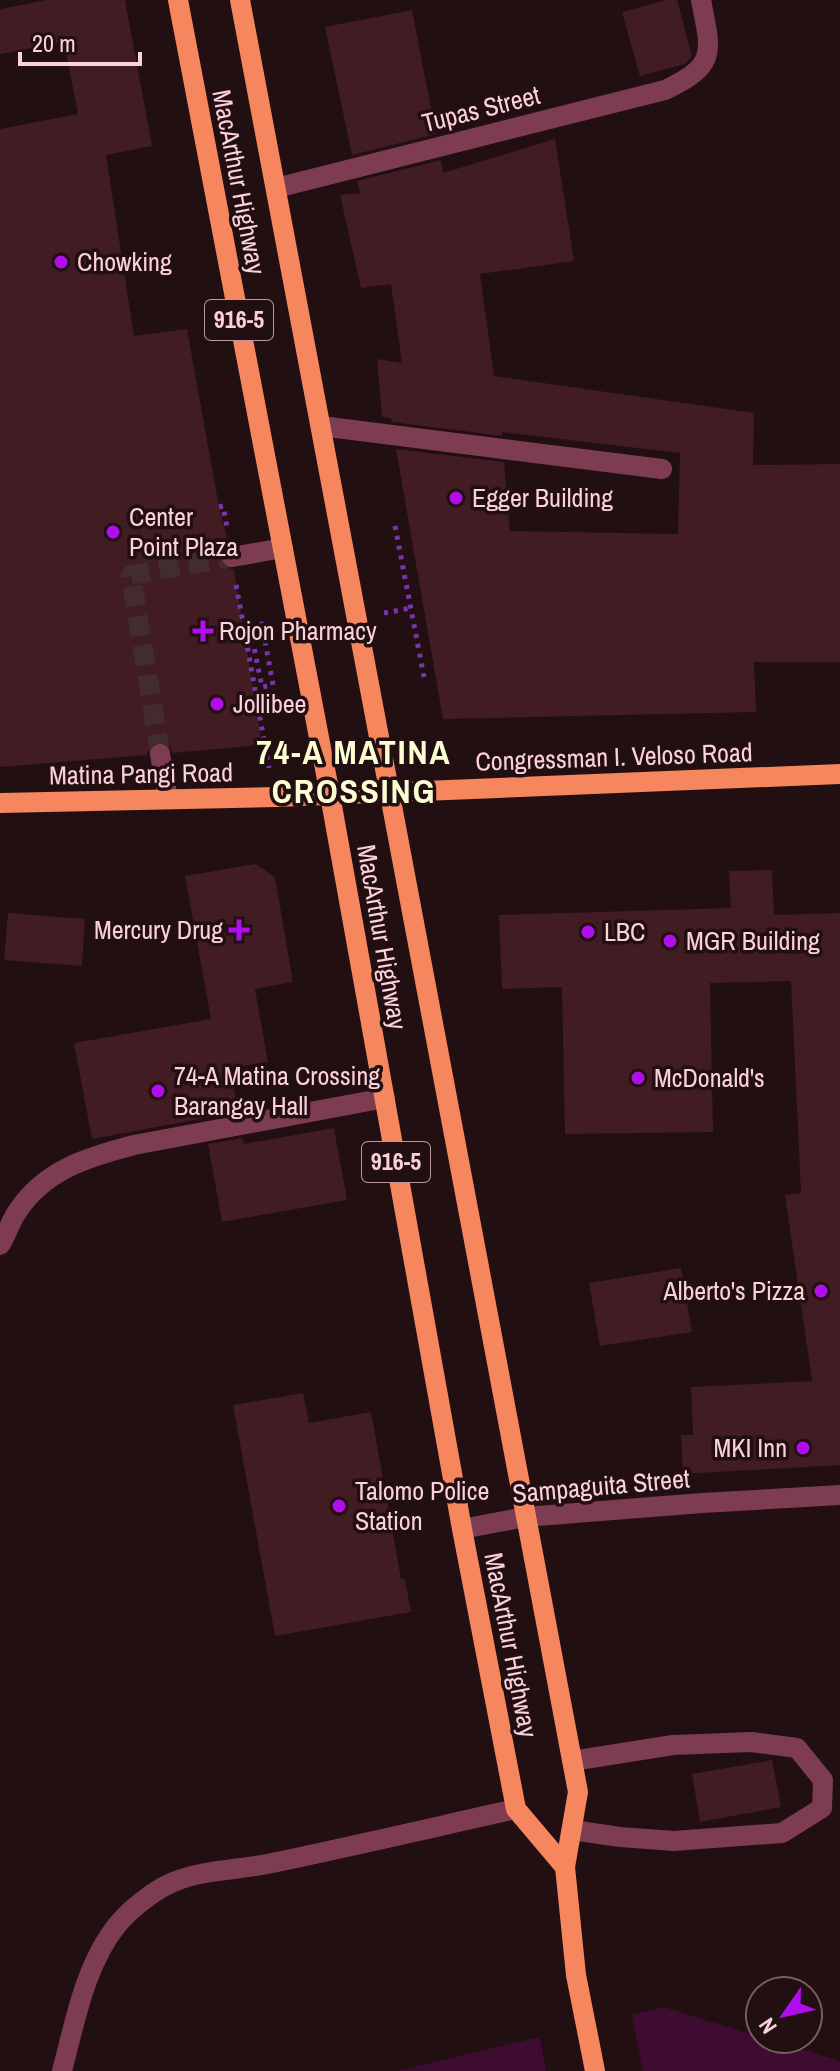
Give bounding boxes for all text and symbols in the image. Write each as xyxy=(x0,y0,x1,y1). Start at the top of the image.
scale bar xyxy=(20,16,140,66)
text: 20 m xyxy=(32,27,76,59)
street label: Tupas Street xyxy=(418,77,544,140)
street label: MacArthur Highway xyxy=(204,87,275,277)
place label: Chowking xyxy=(77,244,172,279)
marker: Chowking xyxy=(52,253,70,271)
road number: 916-5 xyxy=(205,300,273,340)
place label: Egger Building xyxy=(472,480,613,515)
marker: Egger Building xyxy=(447,489,465,507)
place label: Center Point Plaza xyxy=(129,499,238,564)
marker: Center Point Plaza xyxy=(104,523,122,541)
place label: Rojon Pharmacy xyxy=(219,613,377,648)
marker: Rojon Pharmacy xyxy=(194,622,212,640)
place label: Jollibee xyxy=(233,686,306,721)
marker: Jollibee xyxy=(208,695,226,713)
district label: 74-A MATINA CROSSING xyxy=(256,729,452,814)
street label: Congressman I. Veloso Road xyxy=(475,734,753,779)
street label: Matina Pangi Road xyxy=(49,754,233,793)
street label: MacArthur Highway xyxy=(349,842,416,1032)
place label: Mercury Drug xyxy=(94,912,223,947)
place label: LBC xyxy=(604,914,645,949)
marker: Mercury Drug xyxy=(230,921,248,939)
marker: LBC xyxy=(579,923,597,941)
place label: MGR Building xyxy=(686,923,820,958)
marker: MGR Building xyxy=(661,932,679,950)
place label: 74-A Matina Crossing Barangay Hall xyxy=(174,1058,380,1123)
place label: McDonald's xyxy=(654,1060,765,1095)
marker: McDonald's xyxy=(629,1069,647,1087)
marker: 74-A Matina Crossing Barangay Hall xyxy=(149,1082,167,1100)
road number: 916-5 xyxy=(362,1142,430,1182)
place label: Alberto's Pizza xyxy=(662,1273,805,1308)
marker: Alberto's Pizza xyxy=(812,1282,830,1300)
place label: MKI Inn xyxy=(714,1430,787,1465)
marker: MKI Inn xyxy=(794,1439,812,1457)
street label: Sampaguita Street xyxy=(511,1460,691,1511)
place label: Talomo Police Station xyxy=(355,1473,489,1538)
marker: Talomo Police Station xyxy=(330,1497,348,1515)
street label: MacArthur Highway xyxy=(476,1550,547,1740)
north arrow xyxy=(744,1975,824,2055)
text: N xyxy=(751,2012,783,2040)

